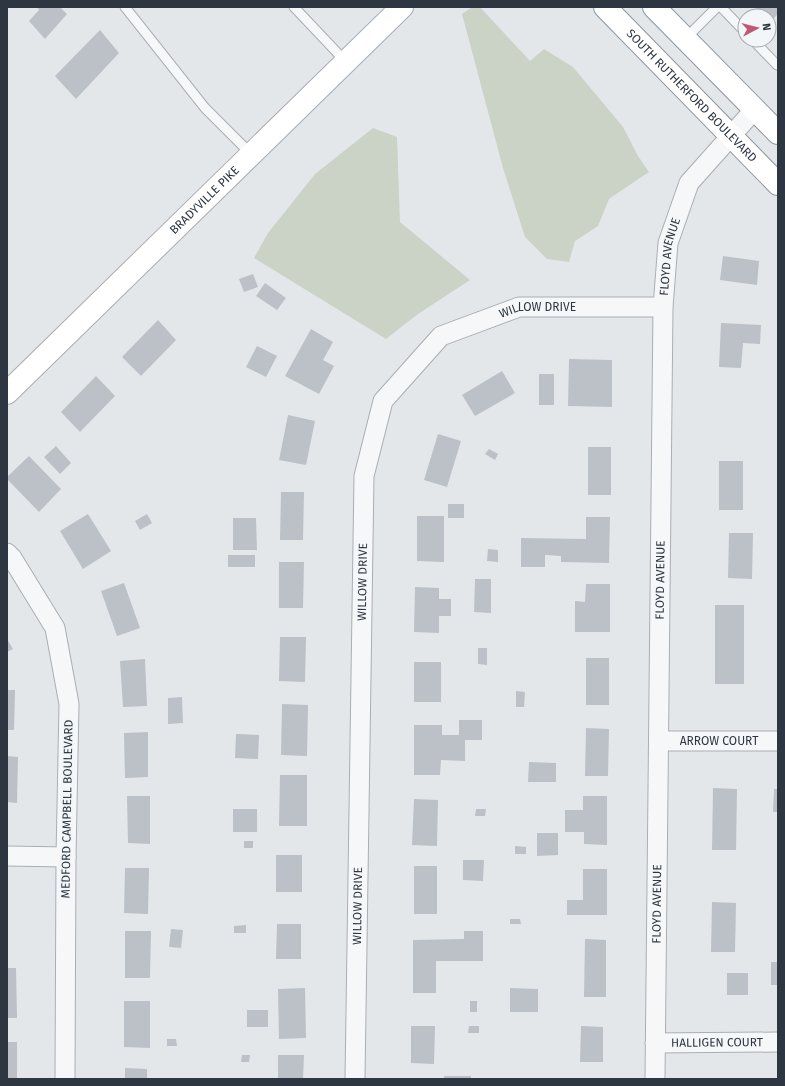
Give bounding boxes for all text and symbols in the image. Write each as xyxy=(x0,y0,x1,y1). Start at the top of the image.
north arrow xyxy=(737,8,777,48)
text: N xyxy=(760,22,773,31)
street label: SOUTH RUTHERFORD BOULEVARD xyxy=(624,26,760,165)
street label: BRADYVILLE PIKE xyxy=(167,163,242,237)
street label: FLOYD AVENUE xyxy=(657,216,683,296)
street label: WILLOW DRIVE xyxy=(497,300,576,321)
street label: FLOYD AVENUE xyxy=(653,540,668,620)
street label: WILLOW DRIVE xyxy=(355,543,370,621)
street label: MEDFORD CAMPBELL BOULEVARD xyxy=(58,719,76,898)
street label: ARROW COURT xyxy=(680,734,759,748)
street label: FLOYD AVENUE xyxy=(649,864,664,944)
street label: WILLOW DRIVE xyxy=(350,867,365,945)
street label: HALLIGEN COURT xyxy=(671,1035,764,1050)

